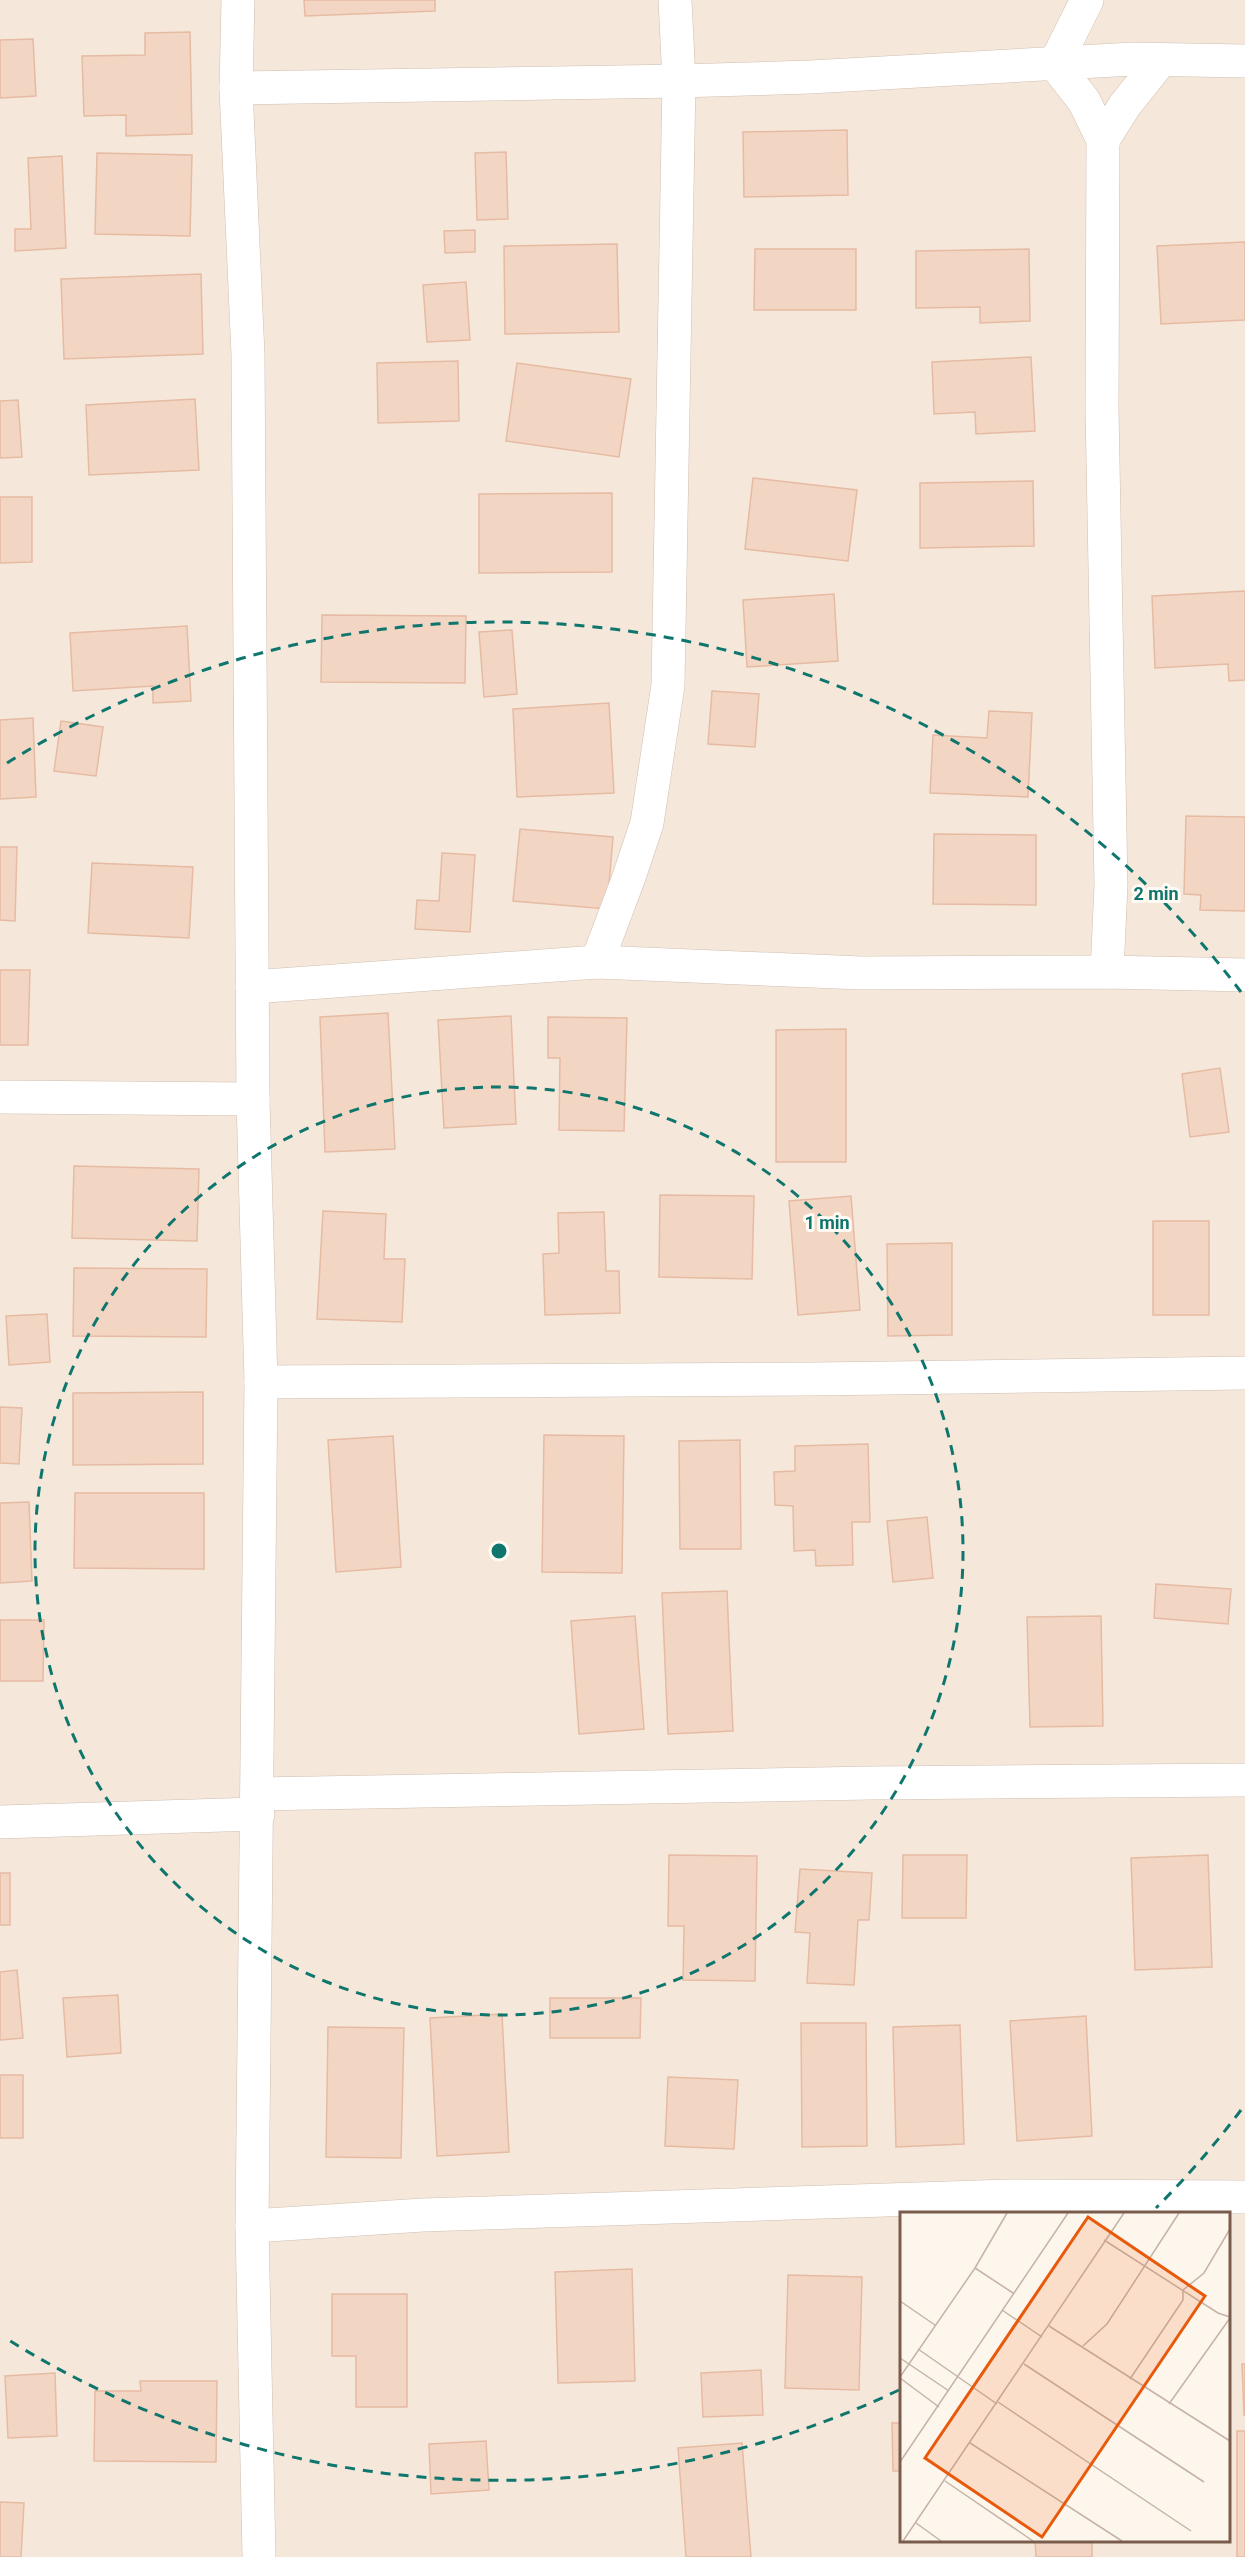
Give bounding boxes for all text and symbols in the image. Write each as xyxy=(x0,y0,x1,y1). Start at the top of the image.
text: 2 min xyxy=(1133,883,1179,904)
text: 1 min xyxy=(804,1212,850,1233)
centre of rings xyxy=(489,1541,509,1561)
inset map xyxy=(900,2212,1230,2542)

